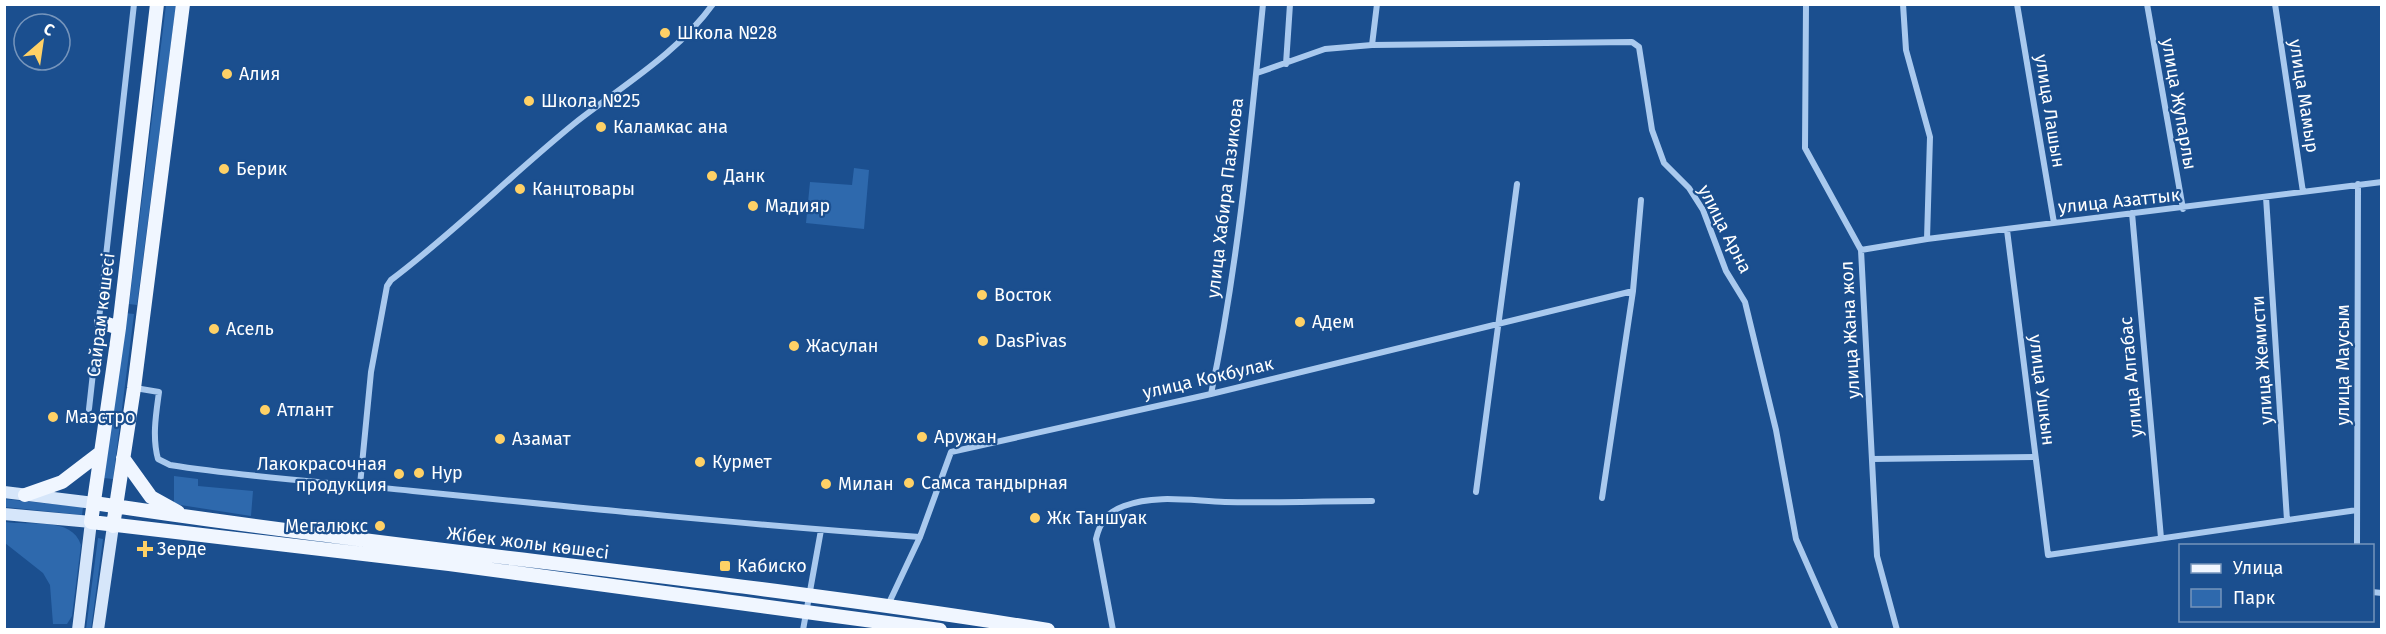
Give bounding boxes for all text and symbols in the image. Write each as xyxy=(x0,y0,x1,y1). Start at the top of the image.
north arrow xyxy=(12,12,72,72)
text: С xyxy=(40,19,58,40)
place label: Школа №28 xyxy=(677,22,777,44)
marker: Школа №28 xyxy=(658,26,672,40)
street label: улица Жупарлы xyxy=(2157,37,2201,171)
street label: улица Мамыр xyxy=(2284,38,2324,154)
street label: улица Лашын xyxy=(2030,53,2070,169)
place label: Алия xyxy=(239,63,280,85)
marker: Алия xyxy=(220,67,234,81)
place label: Школа №25 xyxy=(541,90,640,112)
marker: Школа №25 xyxy=(522,94,536,108)
street label: улица Хабира Пазикова xyxy=(1202,97,1248,299)
place label: Каламкас ана xyxy=(613,116,728,138)
marker: Каламкас ана xyxy=(594,120,608,134)
place label: Берик xyxy=(236,158,288,180)
marker: Берик xyxy=(217,162,231,176)
place label: Данк xyxy=(723,165,765,187)
marker: Данк xyxy=(705,169,719,183)
place label: Канцтовары xyxy=(532,178,635,200)
street label: улица Арна xyxy=(1693,181,1757,277)
marker: Канцтовары xyxy=(513,182,527,196)
street label: улица Азаттык xyxy=(2057,184,2182,218)
place label: Мадияр xyxy=(765,195,830,217)
marker: Мадияр xyxy=(746,199,760,213)
street label: Сайрам көшесі xyxy=(82,252,120,378)
street label: улица Жана жол xyxy=(1835,260,1865,400)
place label: Восток xyxy=(994,284,1052,306)
marker: Восток xyxy=(975,288,989,302)
street label: улица Жемисти xyxy=(2247,295,2277,425)
street label: улица Маусым xyxy=(2332,304,2354,426)
place label: Адем xyxy=(1312,311,1354,333)
marker: Адем xyxy=(1293,315,1307,329)
street label: улица Алгабас xyxy=(2115,315,2147,438)
place label: Асель xyxy=(226,318,274,340)
marker: Асель xyxy=(207,322,221,336)
place label: DasPivas xyxy=(995,330,1067,352)
street label: улица Ушкын xyxy=(2024,333,2060,447)
marker: DasPivas xyxy=(976,334,990,348)
place label: Жасулан xyxy=(806,335,879,357)
marker: Жасулан xyxy=(787,339,801,353)
street label: улица Кокбулак xyxy=(1140,352,1276,404)
place label: Атлант xyxy=(277,399,334,421)
marker: Атлант xyxy=(258,403,272,417)
place label: Маэстро xyxy=(65,406,135,428)
marker: Маэстро xyxy=(46,410,60,424)
place label: Аружан xyxy=(934,426,997,448)
place label: Азамат xyxy=(512,428,571,450)
marker: Аружан xyxy=(915,430,929,444)
marker: Азамат xyxy=(493,432,507,446)
place label: Курмет xyxy=(712,451,772,473)
place label: Лакокрасочная продукция xyxy=(257,453,387,496)
marker: Курмет xyxy=(693,455,707,469)
place label: Нур xyxy=(431,462,463,484)
marker: Нур xyxy=(412,466,426,480)
marker: Лакокрасочная продукция xyxy=(392,467,406,481)
place label: Самса тандырная xyxy=(921,472,1068,494)
place label: Милан xyxy=(838,473,894,495)
marker: Самса тандырная xyxy=(902,476,916,490)
marker: Милан xyxy=(819,477,833,491)
place label: Жк Таншуак xyxy=(1047,507,1147,529)
marker: Жк Таншуак xyxy=(1028,511,1042,525)
place label: Мегалюкс xyxy=(285,515,368,537)
marker: Мегалюкс xyxy=(373,519,387,533)
street label: Жібек жолы көшесі xyxy=(446,522,610,564)
place label: Зерде xyxy=(157,538,207,560)
marker: Зерде xyxy=(138,542,152,556)
legend xyxy=(2179,544,2374,622)
place label: Кабиско xyxy=(737,555,807,577)
text: Улица xyxy=(2233,557,2283,579)
marker: Кабиско xyxy=(718,559,732,573)
text: Парк xyxy=(2233,587,2276,609)

